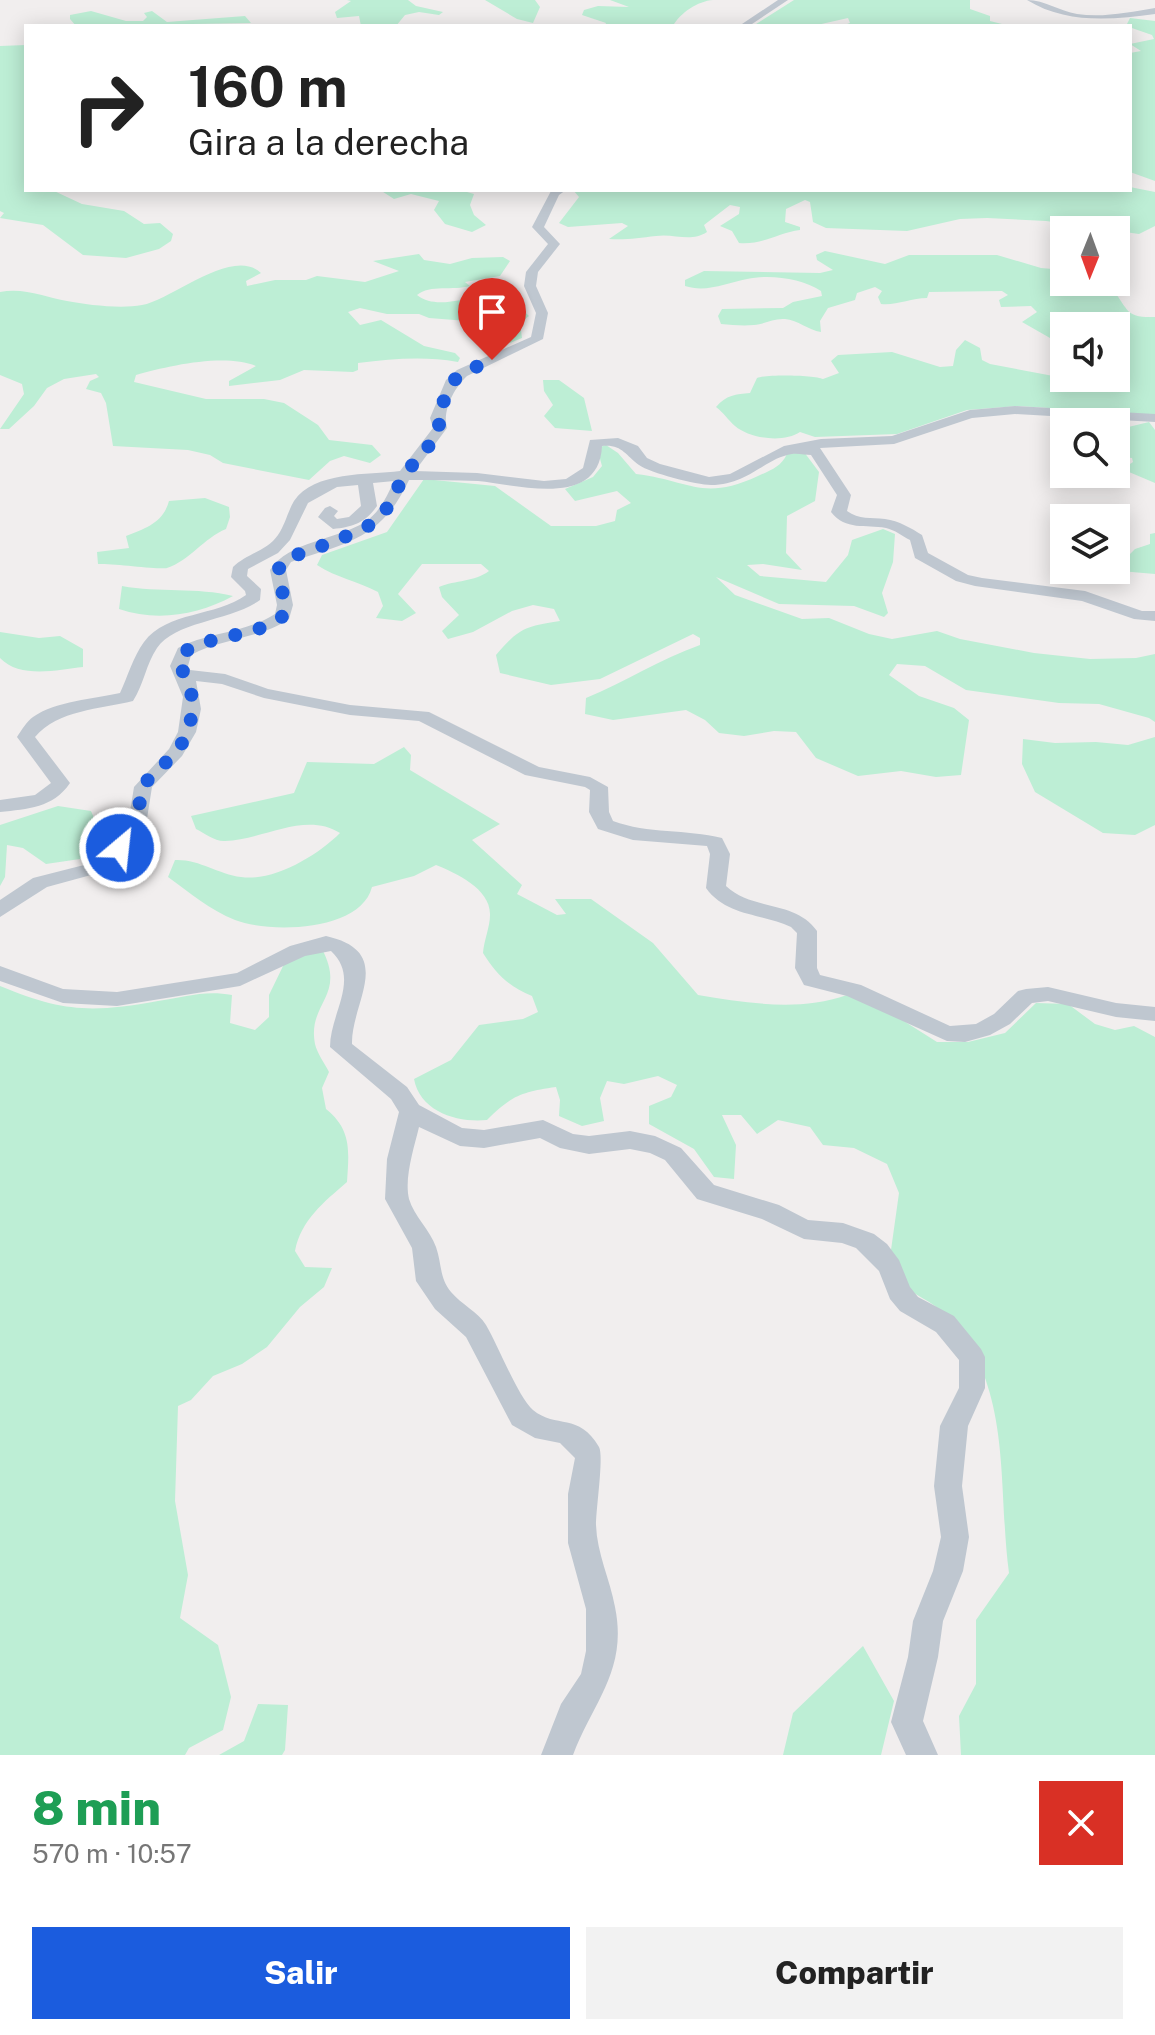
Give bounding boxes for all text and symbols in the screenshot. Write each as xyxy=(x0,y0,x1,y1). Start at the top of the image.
text: 160 m xyxy=(188,54,348,120)
icon: right xyxy=(56,56,160,160)
text: Gira a la derecha xyxy=(188,121,469,163)
north arrow xyxy=(1050,216,1130,296)
map controls xyxy=(1050,216,1130,584)
pin xyxy=(458,278,526,360)
icon: arrive xyxy=(470,290,514,334)
button: sound xyxy=(1050,312,1130,392)
button: search xyxy=(1050,408,1130,488)
button: layers xyxy=(1050,504,1130,584)
position arrow xyxy=(78,806,162,890)
text: 8 min xyxy=(32,1779,161,1836)
button: close xyxy=(1039,1781,1123,1865)
text: 570 m · 10:57 xyxy=(32,1838,192,1869)
button: Salir xyxy=(32,1927,570,2019)
button: Compartir xyxy=(586,1927,1123,2019)

